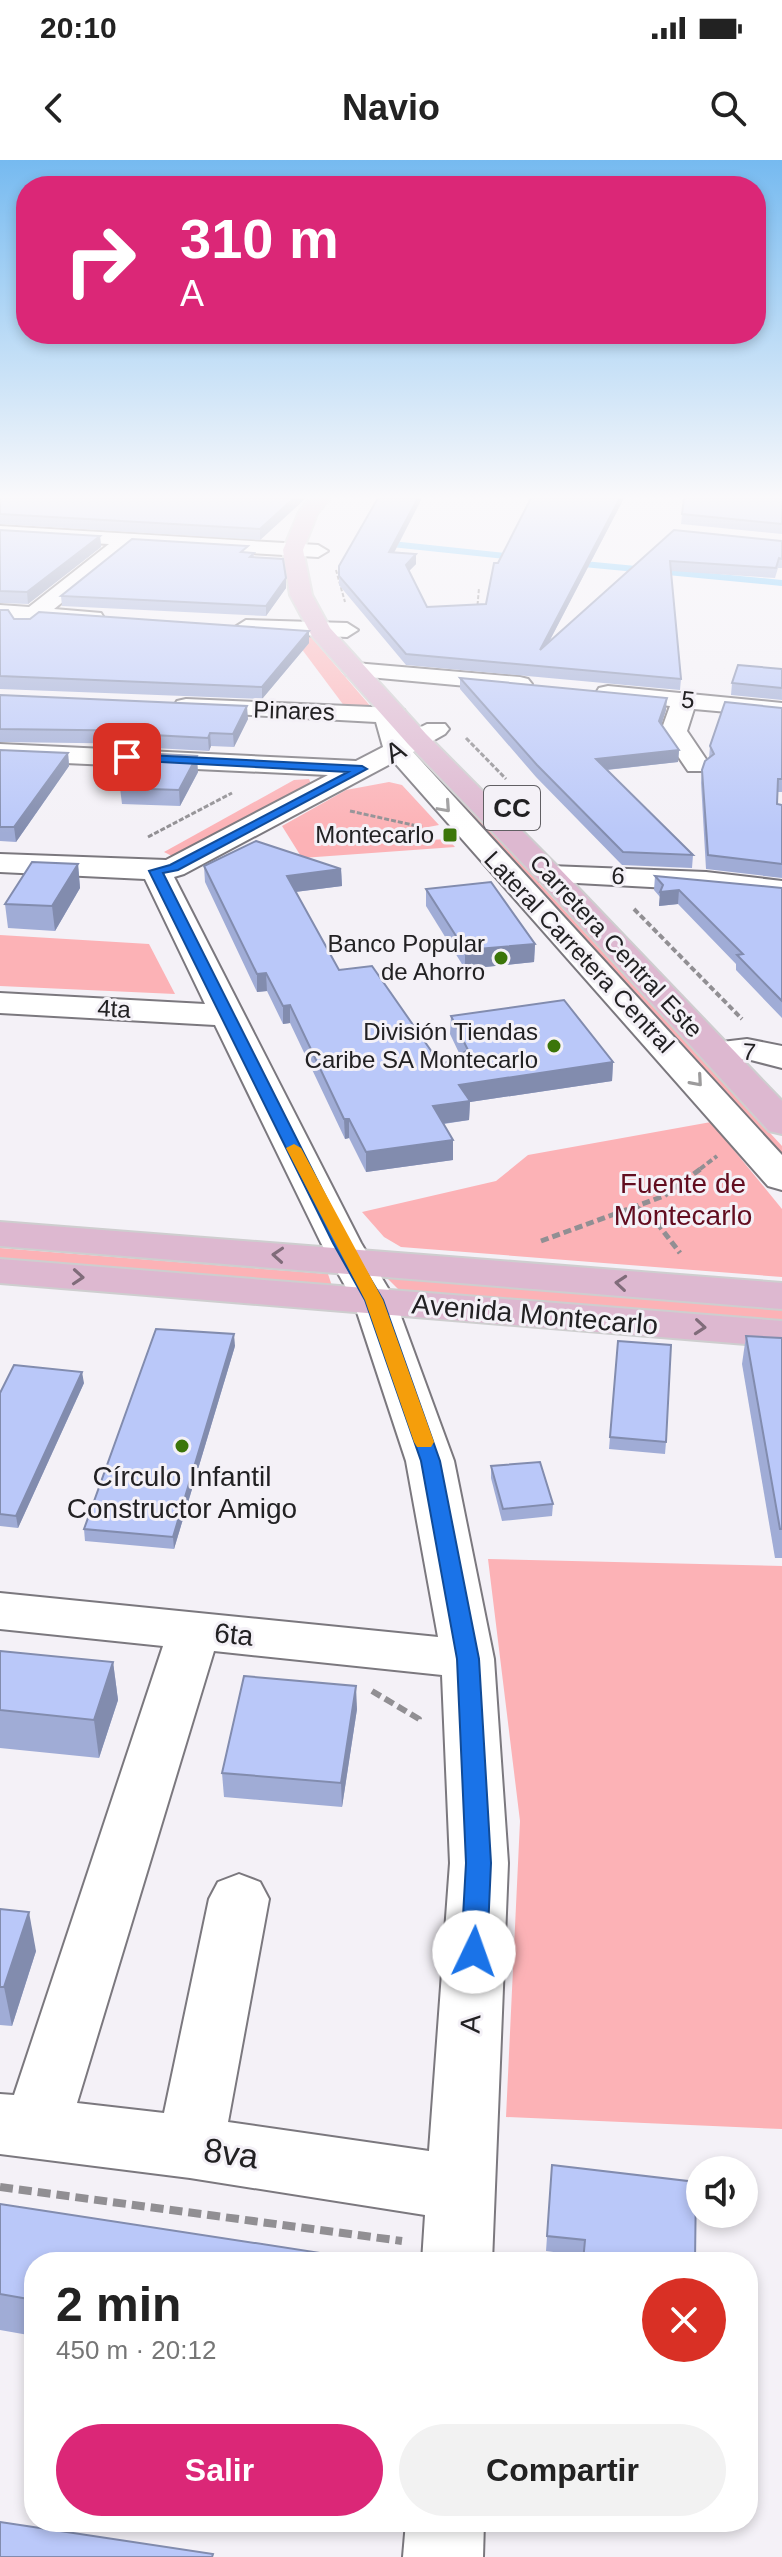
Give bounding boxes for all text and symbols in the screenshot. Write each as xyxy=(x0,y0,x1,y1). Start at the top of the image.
text: 20:10 xyxy=(40,11,117,44)
icon: back xyxy=(32,86,76,130)
icon: search xyxy=(706,86,750,130)
text: Navio xyxy=(342,87,440,128)
text: 310 m xyxy=(180,207,339,270)
icon: right xyxy=(48,208,152,312)
text: A xyxy=(180,273,204,314)
street label: 5 xyxy=(680,685,696,714)
street label: Pinares xyxy=(253,696,335,725)
pin xyxy=(93,723,161,791)
street label: A xyxy=(380,733,411,770)
icon: arrive xyxy=(105,735,149,779)
road number: CC xyxy=(484,786,540,830)
one-way arrow xyxy=(436,797,450,812)
place label: Montecarlo xyxy=(315,821,434,848)
marker: Montecarlo xyxy=(441,826,459,844)
street label: Lateral Carretera Central xyxy=(479,845,680,1058)
street label: Carretera Central Este xyxy=(525,849,708,1043)
street label: 6 xyxy=(611,862,625,889)
place label: Banco Popular de Ahorro xyxy=(328,930,485,985)
marker: Banco Popular de Ahorro xyxy=(492,949,510,967)
street label: 4ta xyxy=(97,994,132,1023)
place label: División Tiendas Caribe SA Montecarlo xyxy=(305,1018,538,1073)
marker: División Tiendas Caribe SA Montecarlo xyxy=(545,1037,563,1055)
street label: 7 xyxy=(741,1037,757,1066)
one-way arrow xyxy=(687,1071,702,1086)
park label: Fuente de Montecarlo xyxy=(614,1168,752,1231)
one-way arrow xyxy=(271,1247,284,1264)
one-way arrow xyxy=(72,1268,85,1285)
one-way arrow xyxy=(614,1275,627,1292)
street label: Avenida Montecarlo xyxy=(411,1288,659,1341)
one-way arrow xyxy=(694,1318,707,1335)
marker: Círculo Infantil Constructor Amigo xyxy=(173,1437,191,1455)
place label: Círculo Infantil Constructor Amigo xyxy=(67,1461,297,1524)
street label: 6ta xyxy=(213,1617,255,1652)
position arrow xyxy=(432,1910,516,1994)
street label: A xyxy=(455,2014,486,2034)
street label: 8va xyxy=(201,2130,261,2176)
map controls xyxy=(686,2156,758,2228)
button: sound xyxy=(686,2156,758,2228)
text: 2 min xyxy=(56,2278,181,2331)
button: close xyxy=(642,2278,726,2362)
text: 450 m · 20:12 xyxy=(56,2335,216,2365)
button: Salir xyxy=(56,2424,383,2516)
button: Compartir xyxy=(399,2424,726,2516)

